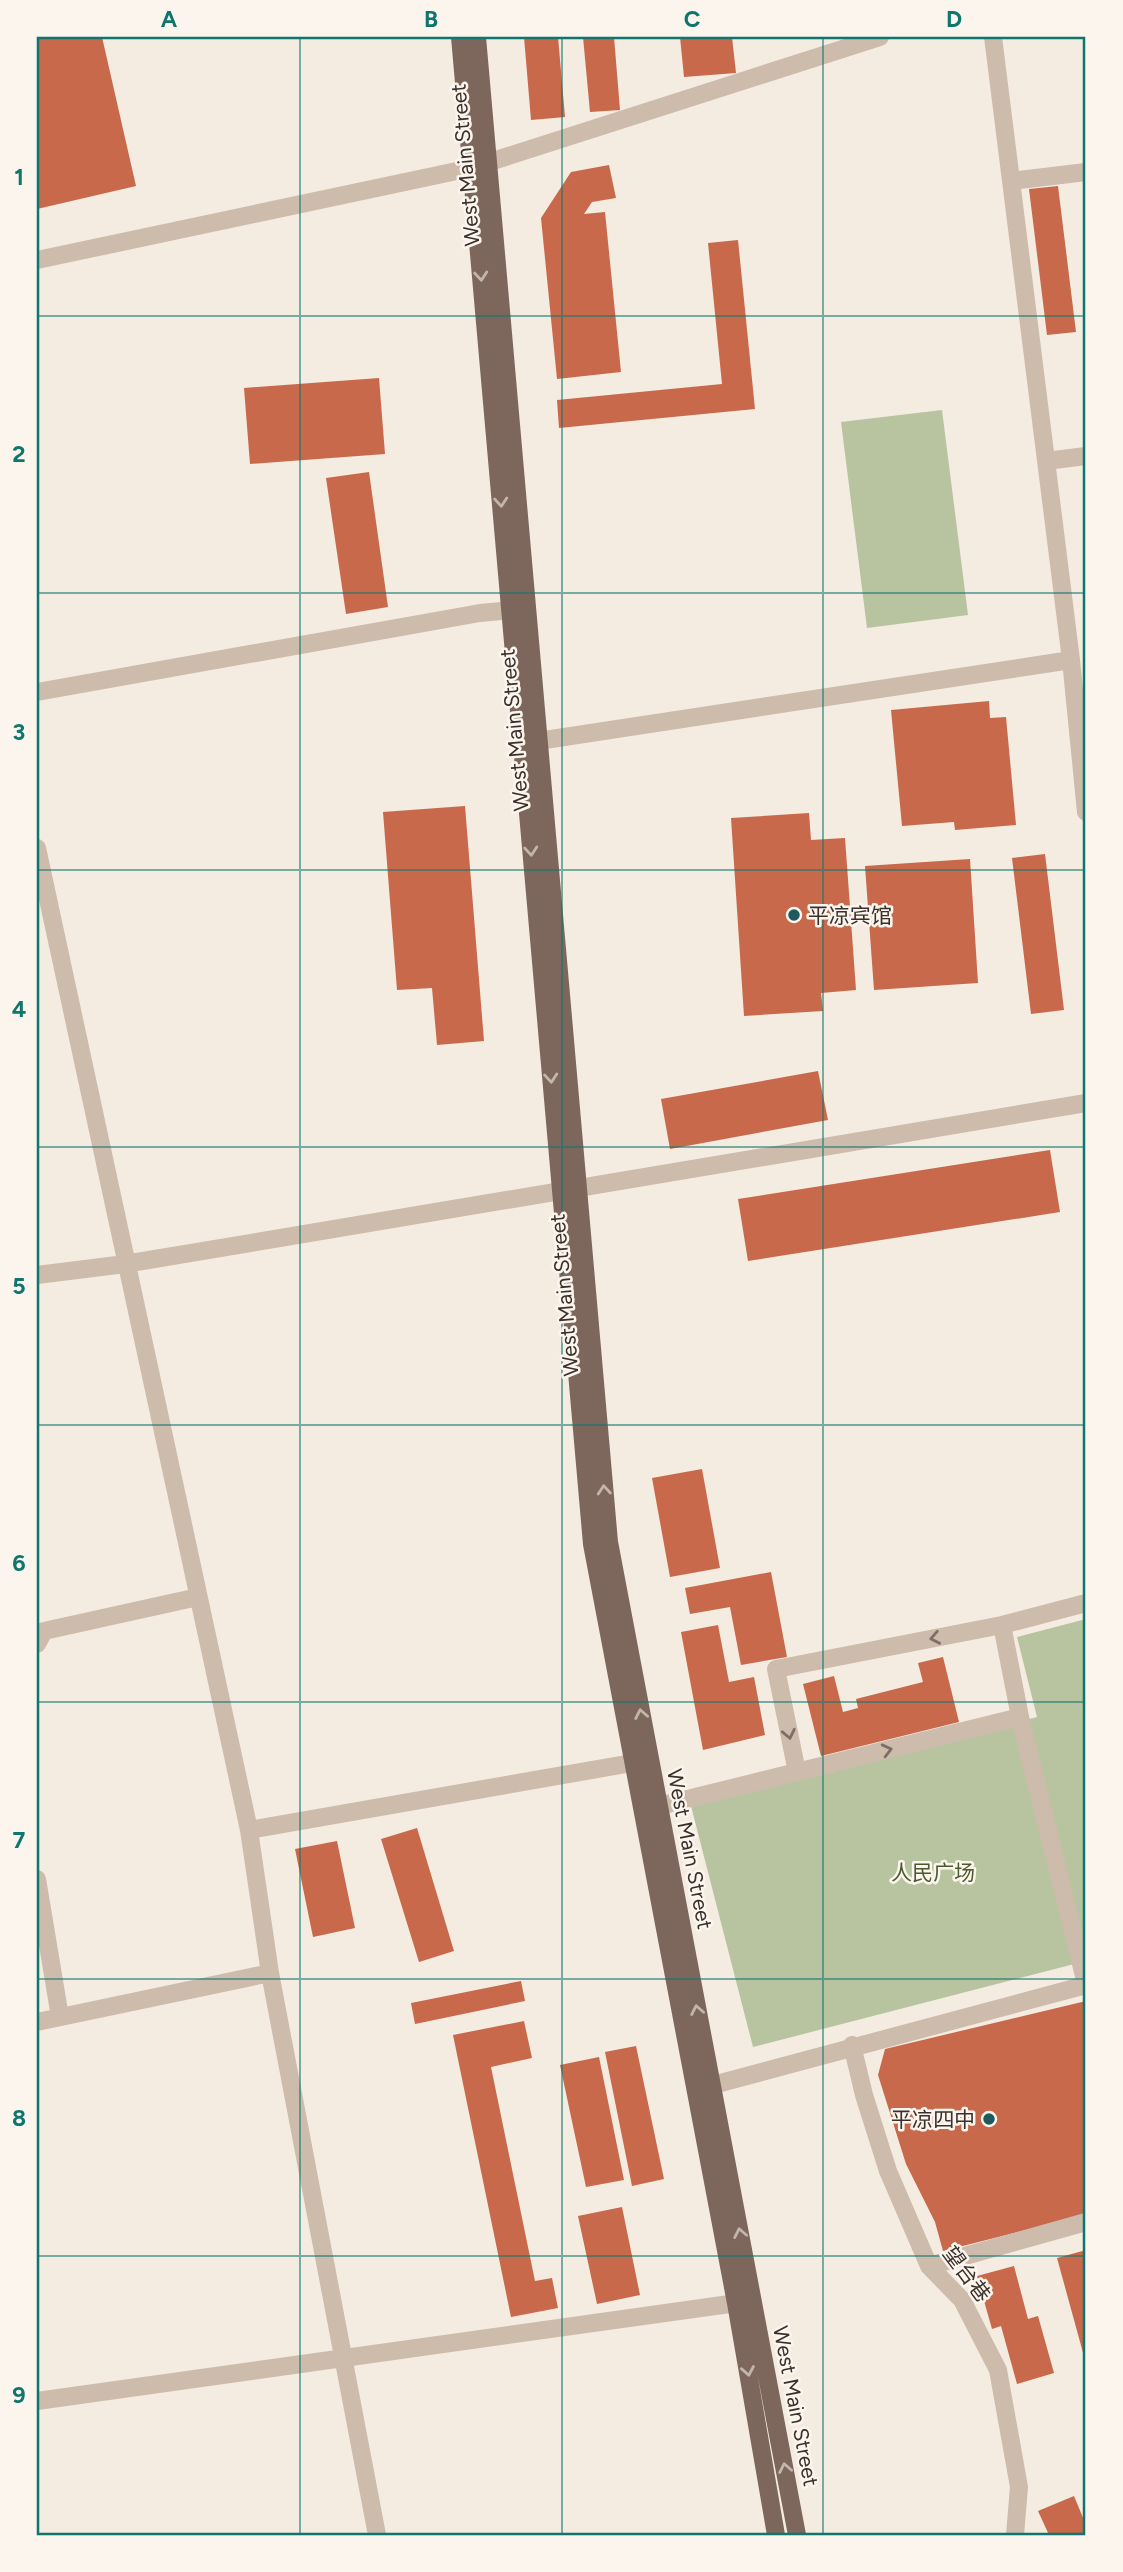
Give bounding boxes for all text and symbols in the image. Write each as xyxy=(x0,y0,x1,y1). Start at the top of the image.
text: A xyxy=(161,5,178,33)
text: B xyxy=(424,5,438,33)
text: C xyxy=(684,5,701,33)
text: D xyxy=(946,5,962,33)
street label: West Main Street xyxy=(445,83,485,247)
text: 1 xyxy=(14,163,24,191)
one-way arrow xyxy=(473,270,488,281)
text: 2 xyxy=(12,440,26,468)
one-way arrow xyxy=(493,497,508,508)
street label: West Main Street xyxy=(494,648,534,812)
text: 3 xyxy=(13,718,25,746)
one-way arrow xyxy=(523,846,538,857)
place label: 平凉宾馆 xyxy=(808,903,892,928)
marker: 平凉宾馆 xyxy=(786,907,802,923)
text: 4 xyxy=(12,995,26,1023)
one-way arrow xyxy=(543,1072,558,1083)
street label: West Main Street xyxy=(544,1213,584,1377)
text: 5 xyxy=(12,1272,26,1300)
one-way arrow xyxy=(597,1484,612,1495)
text: 6 xyxy=(12,1549,26,1577)
one-way arrow xyxy=(929,1630,941,1645)
one-way arrow xyxy=(634,1708,649,1720)
one-way arrow xyxy=(781,1728,796,1740)
one-way arrow xyxy=(881,1744,893,1758)
street label: West Main Street xyxy=(662,1767,718,1931)
text: 7 xyxy=(13,1826,26,1854)
park label: 人民广场 xyxy=(891,1860,975,1885)
one-way arrow xyxy=(691,2004,706,2016)
text: 8 xyxy=(12,2104,26,2132)
place label: 平凉四中 xyxy=(891,2107,975,2132)
marker: 平凉四中 xyxy=(981,2111,997,2127)
one-way arrow xyxy=(733,2227,748,2239)
street label: 望台巷 xyxy=(938,2241,996,2307)
street label: West Main Street xyxy=(768,2324,824,2488)
one-way arrow xyxy=(740,2365,755,2376)
text: 9 xyxy=(12,2381,26,2409)
one-way arrow xyxy=(778,2462,793,2474)

